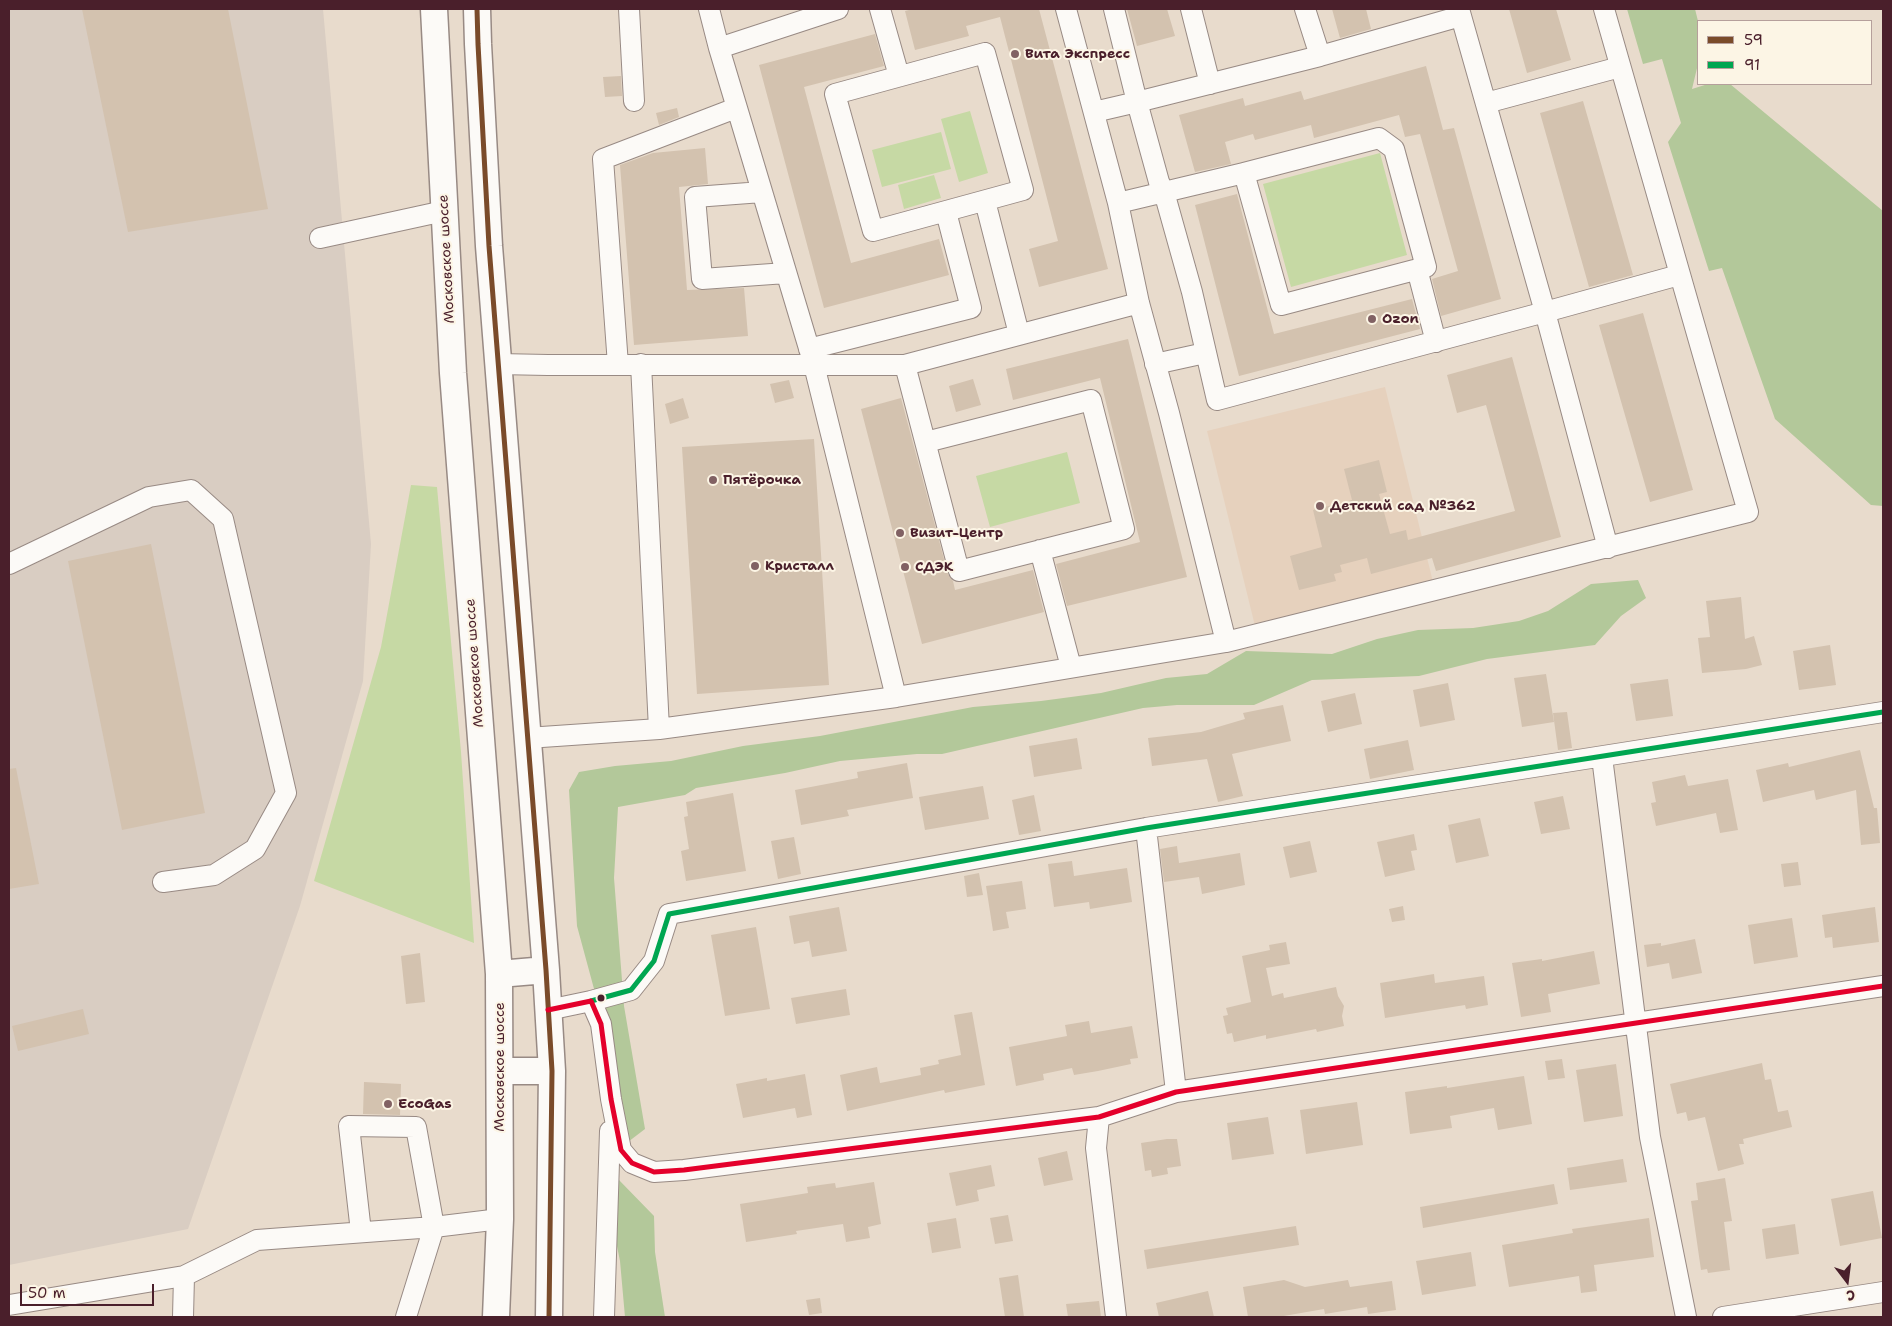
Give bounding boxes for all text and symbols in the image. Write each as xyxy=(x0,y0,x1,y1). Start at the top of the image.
legend xyxy=(1697,20,1872,85)
text: 59 xyxy=(1744,30,1763,50)
place label: Вита Экспресс xyxy=(1025,46,1130,62)
marker: Вита Экспресс xyxy=(1009,48,1021,60)
text: 91 xyxy=(1744,55,1760,75)
street label: Московское шоссе xyxy=(435,194,459,324)
place label: Ozon xyxy=(1382,311,1419,327)
marker: Ozon xyxy=(1366,313,1378,325)
place label: Пятёрочка xyxy=(723,472,801,488)
marker: Пятёрочка xyxy=(707,474,719,486)
place label: Детский сад №362 xyxy=(1330,498,1475,514)
marker: Детский сад №362 xyxy=(1314,500,1326,512)
place label: Визит-Центр xyxy=(910,525,1003,541)
marker: Визит-Центр xyxy=(894,527,906,539)
place label: Кристалл xyxy=(765,558,834,574)
place label: СДЭК xyxy=(915,559,953,575)
marker: Кристалл xyxy=(749,560,761,572)
marker: СДЭК xyxy=(899,561,911,573)
street label: Московское шоссе xyxy=(462,598,488,728)
unlabelled marker xyxy=(596,993,606,1003)
street label: Московское шоссе xyxy=(492,1002,508,1132)
place label: EcoGas xyxy=(398,1096,452,1112)
marker: EcoGas xyxy=(382,1098,394,1110)
north arrow xyxy=(1822,1256,1872,1306)
scale bar xyxy=(22,1274,156,1306)
text: 50 m xyxy=(28,1283,66,1303)
text: С xyxy=(1844,1286,1857,1305)

